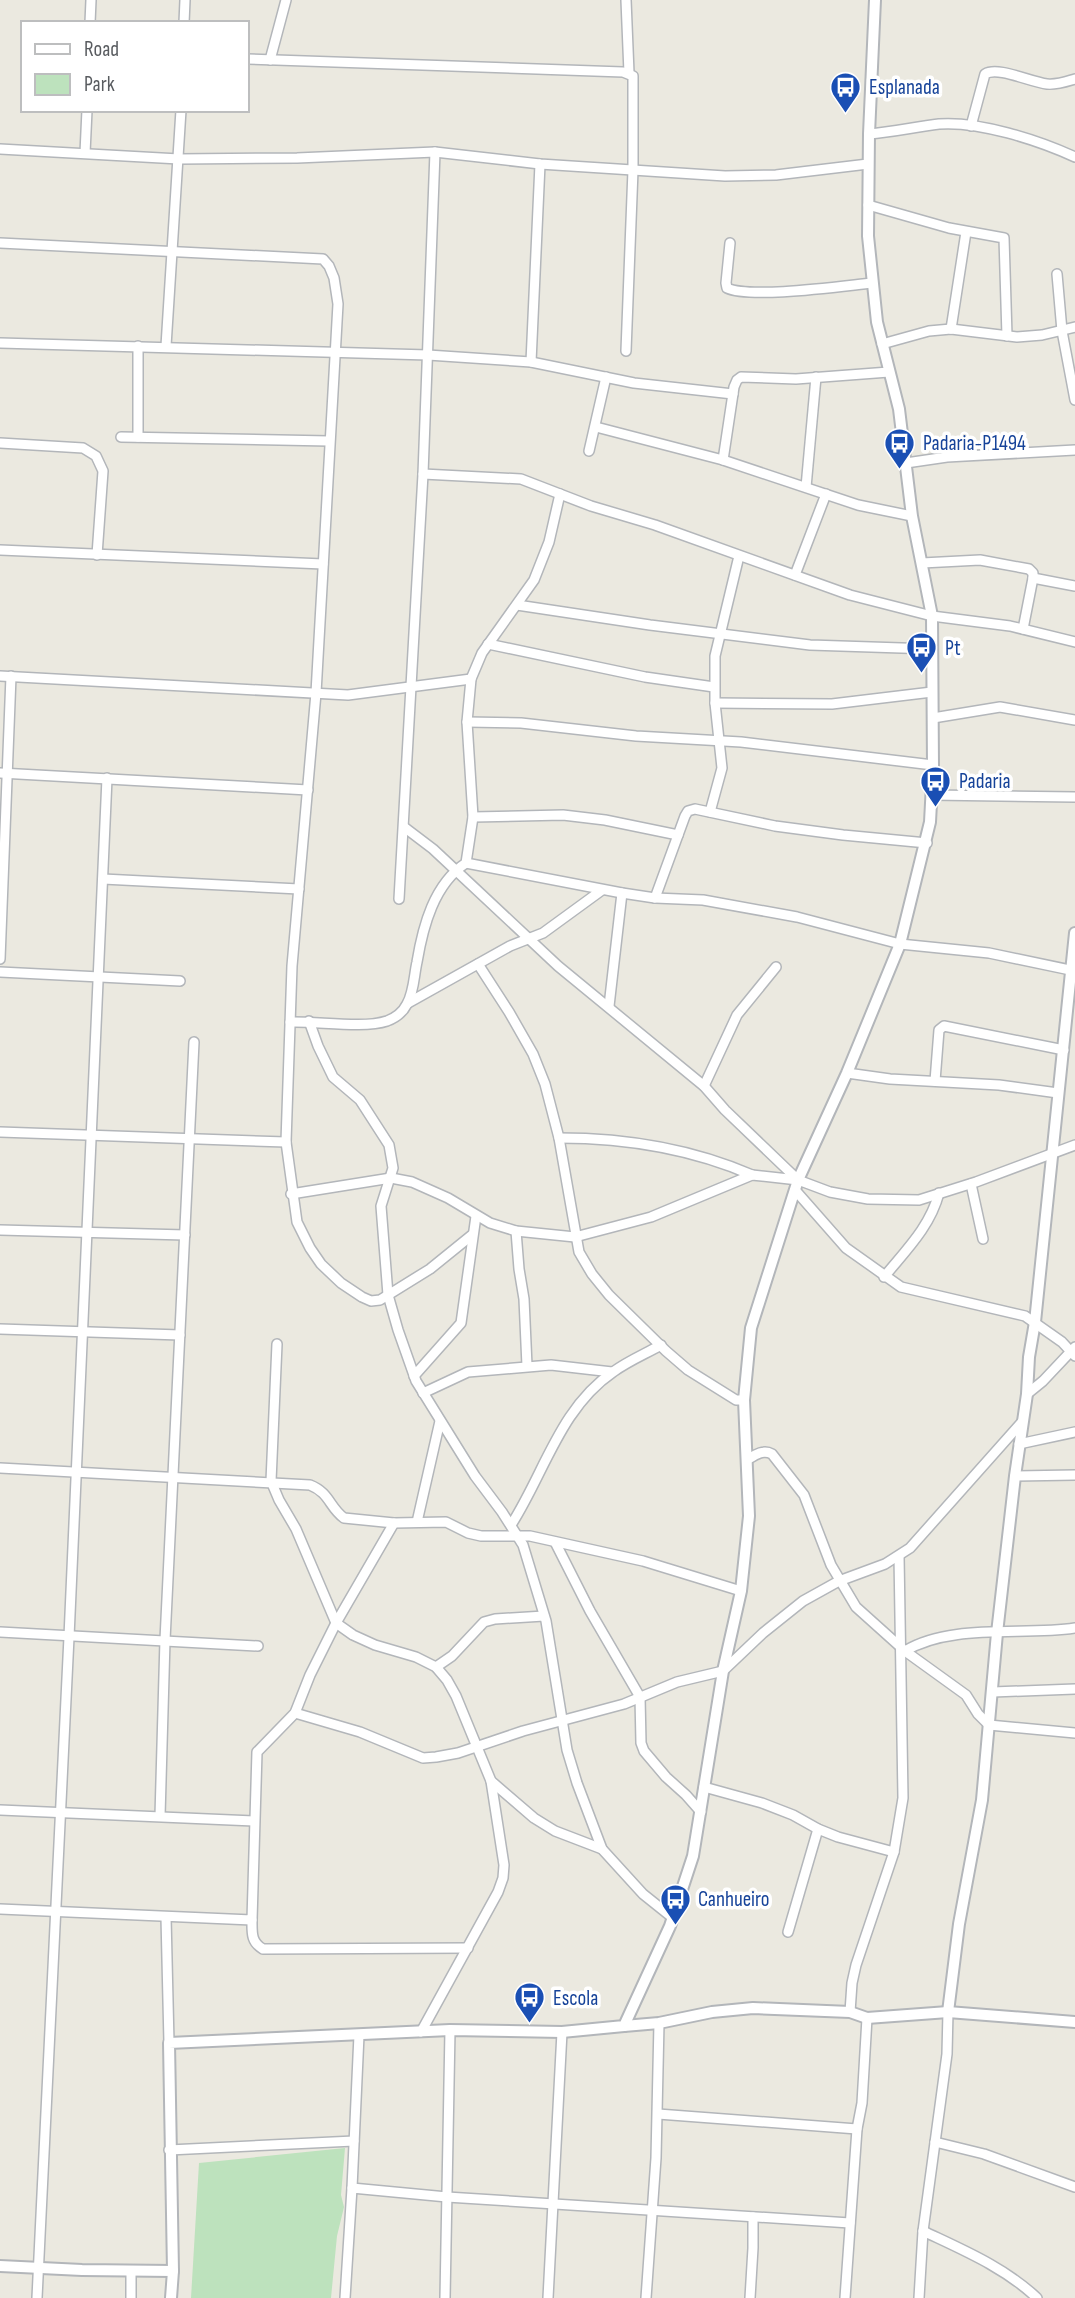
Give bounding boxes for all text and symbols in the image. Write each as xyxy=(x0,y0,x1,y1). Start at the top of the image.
legend xyxy=(21,21,248,112)
text: Road xyxy=(84,37,119,62)
bus stop icon: Esplanada xyxy=(829,70,863,114)
text: Park xyxy=(84,72,115,97)
place label: Esplanada xyxy=(869,75,940,100)
bus stop icon: Padaria-P1494 xyxy=(883,426,917,470)
place label: Padaria-P1494 xyxy=(923,431,1026,456)
bus stop icon: Pt xyxy=(905,631,939,675)
place label: Pt xyxy=(945,636,961,661)
bus stop icon: Padaria xyxy=(919,764,953,808)
place label: Padaria xyxy=(959,769,1011,794)
bus stop icon: Canhueiro xyxy=(658,1882,692,1926)
place label: Canhueiro xyxy=(698,1887,769,1912)
bus stop icon: Escola xyxy=(513,1981,547,2025)
place label: Escola xyxy=(553,1986,598,2011)

